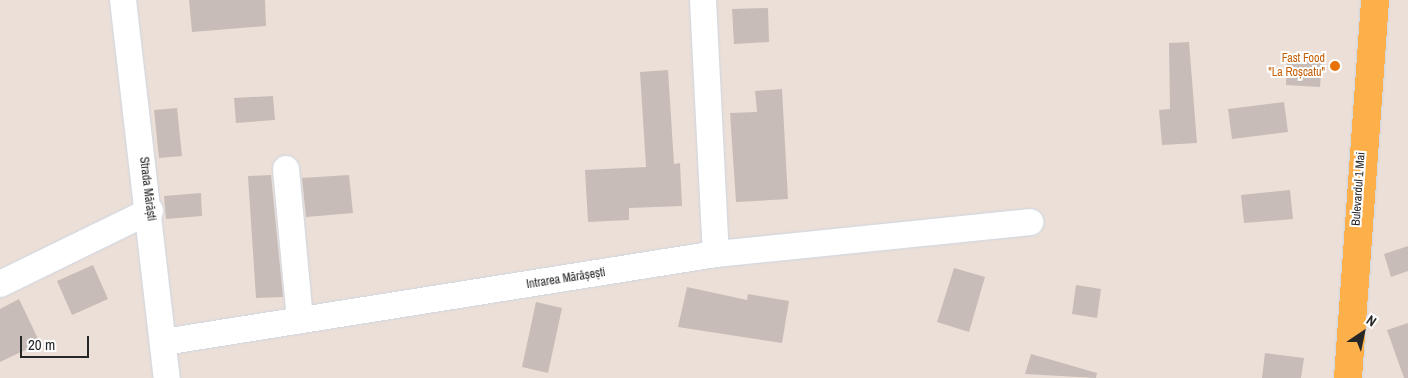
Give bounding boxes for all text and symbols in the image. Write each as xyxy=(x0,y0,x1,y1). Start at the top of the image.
place label: Fast Food "La Roșcatu" xyxy=(1268,52,1325,80)
marker: Fast Food "La Roșcatu" xyxy=(1329,60,1341,72)
street label: Bulevardul 1 Mai xyxy=(1349,152,1369,226)
street label: Strada Mărăști xyxy=(136,156,158,222)
street label: Intrarea Mărășești xyxy=(525,266,607,292)
north arrow xyxy=(1338,308,1388,358)
text: N xyxy=(1363,311,1380,330)
scale bar xyxy=(22,326,91,358)
text: 20 m xyxy=(28,334,55,355)

